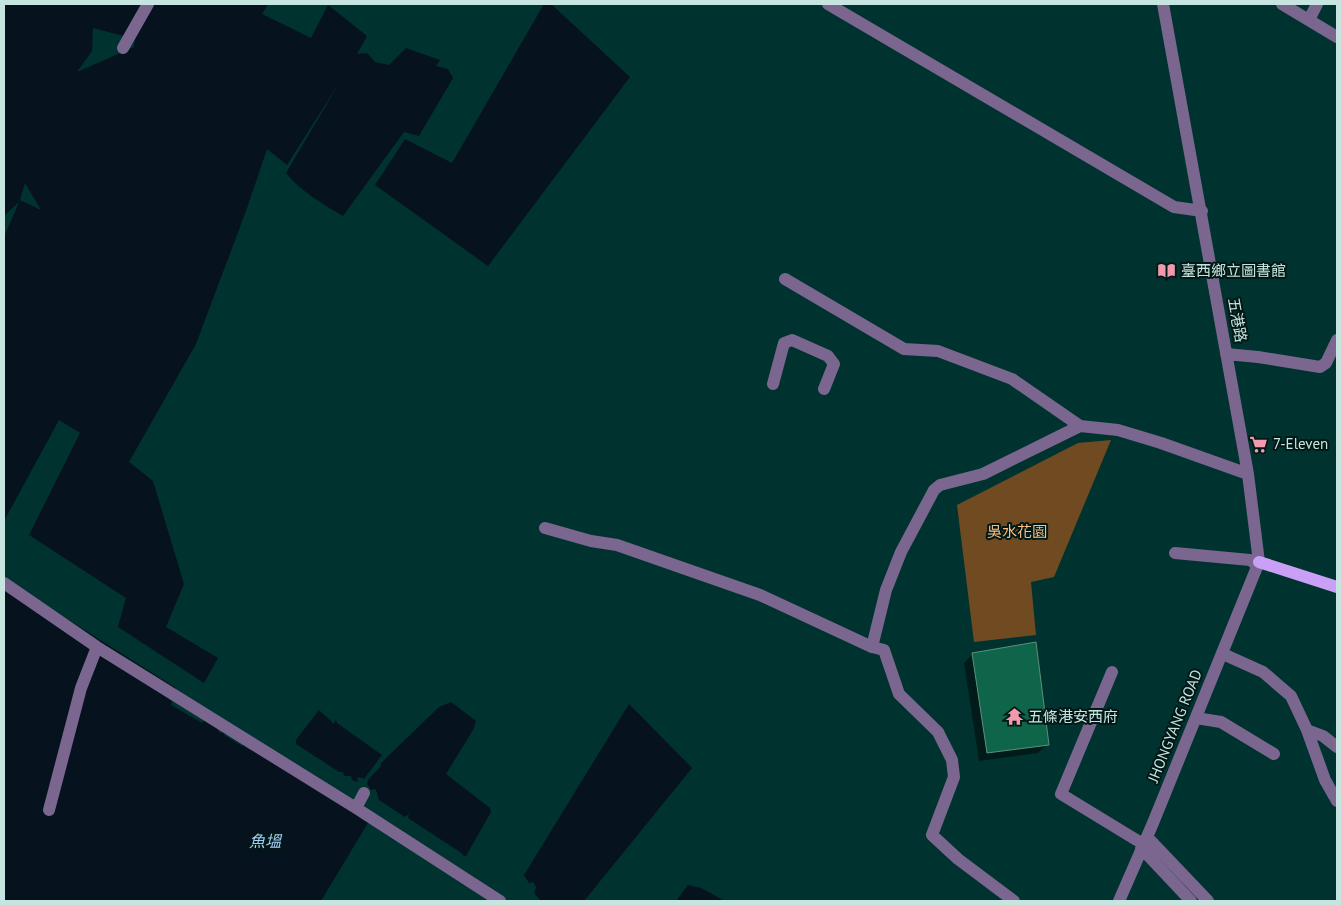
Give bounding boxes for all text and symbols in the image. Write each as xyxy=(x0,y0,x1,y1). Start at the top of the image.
library icon: 臺西鄉立圖書館 xyxy=(1157,261,1177,281)
place label: 臺西鄉立圖書館 xyxy=(1181,261,1286,280)
street label: 五港路 xyxy=(1224,296,1251,344)
supermarket icon: 7-Eleven xyxy=(1249,434,1269,454)
place label: 7-Eleven xyxy=(1273,434,1328,453)
park label: 吳水花園 xyxy=(987,522,1047,541)
street label: JHONGYANG ROAD xyxy=(1143,667,1206,786)
temple icon: 五條港安西府 xyxy=(1004,707,1024,727)
place label: 五條港安西府 xyxy=(1028,707,1118,726)
water label: 魚塭 xyxy=(249,831,283,851)

